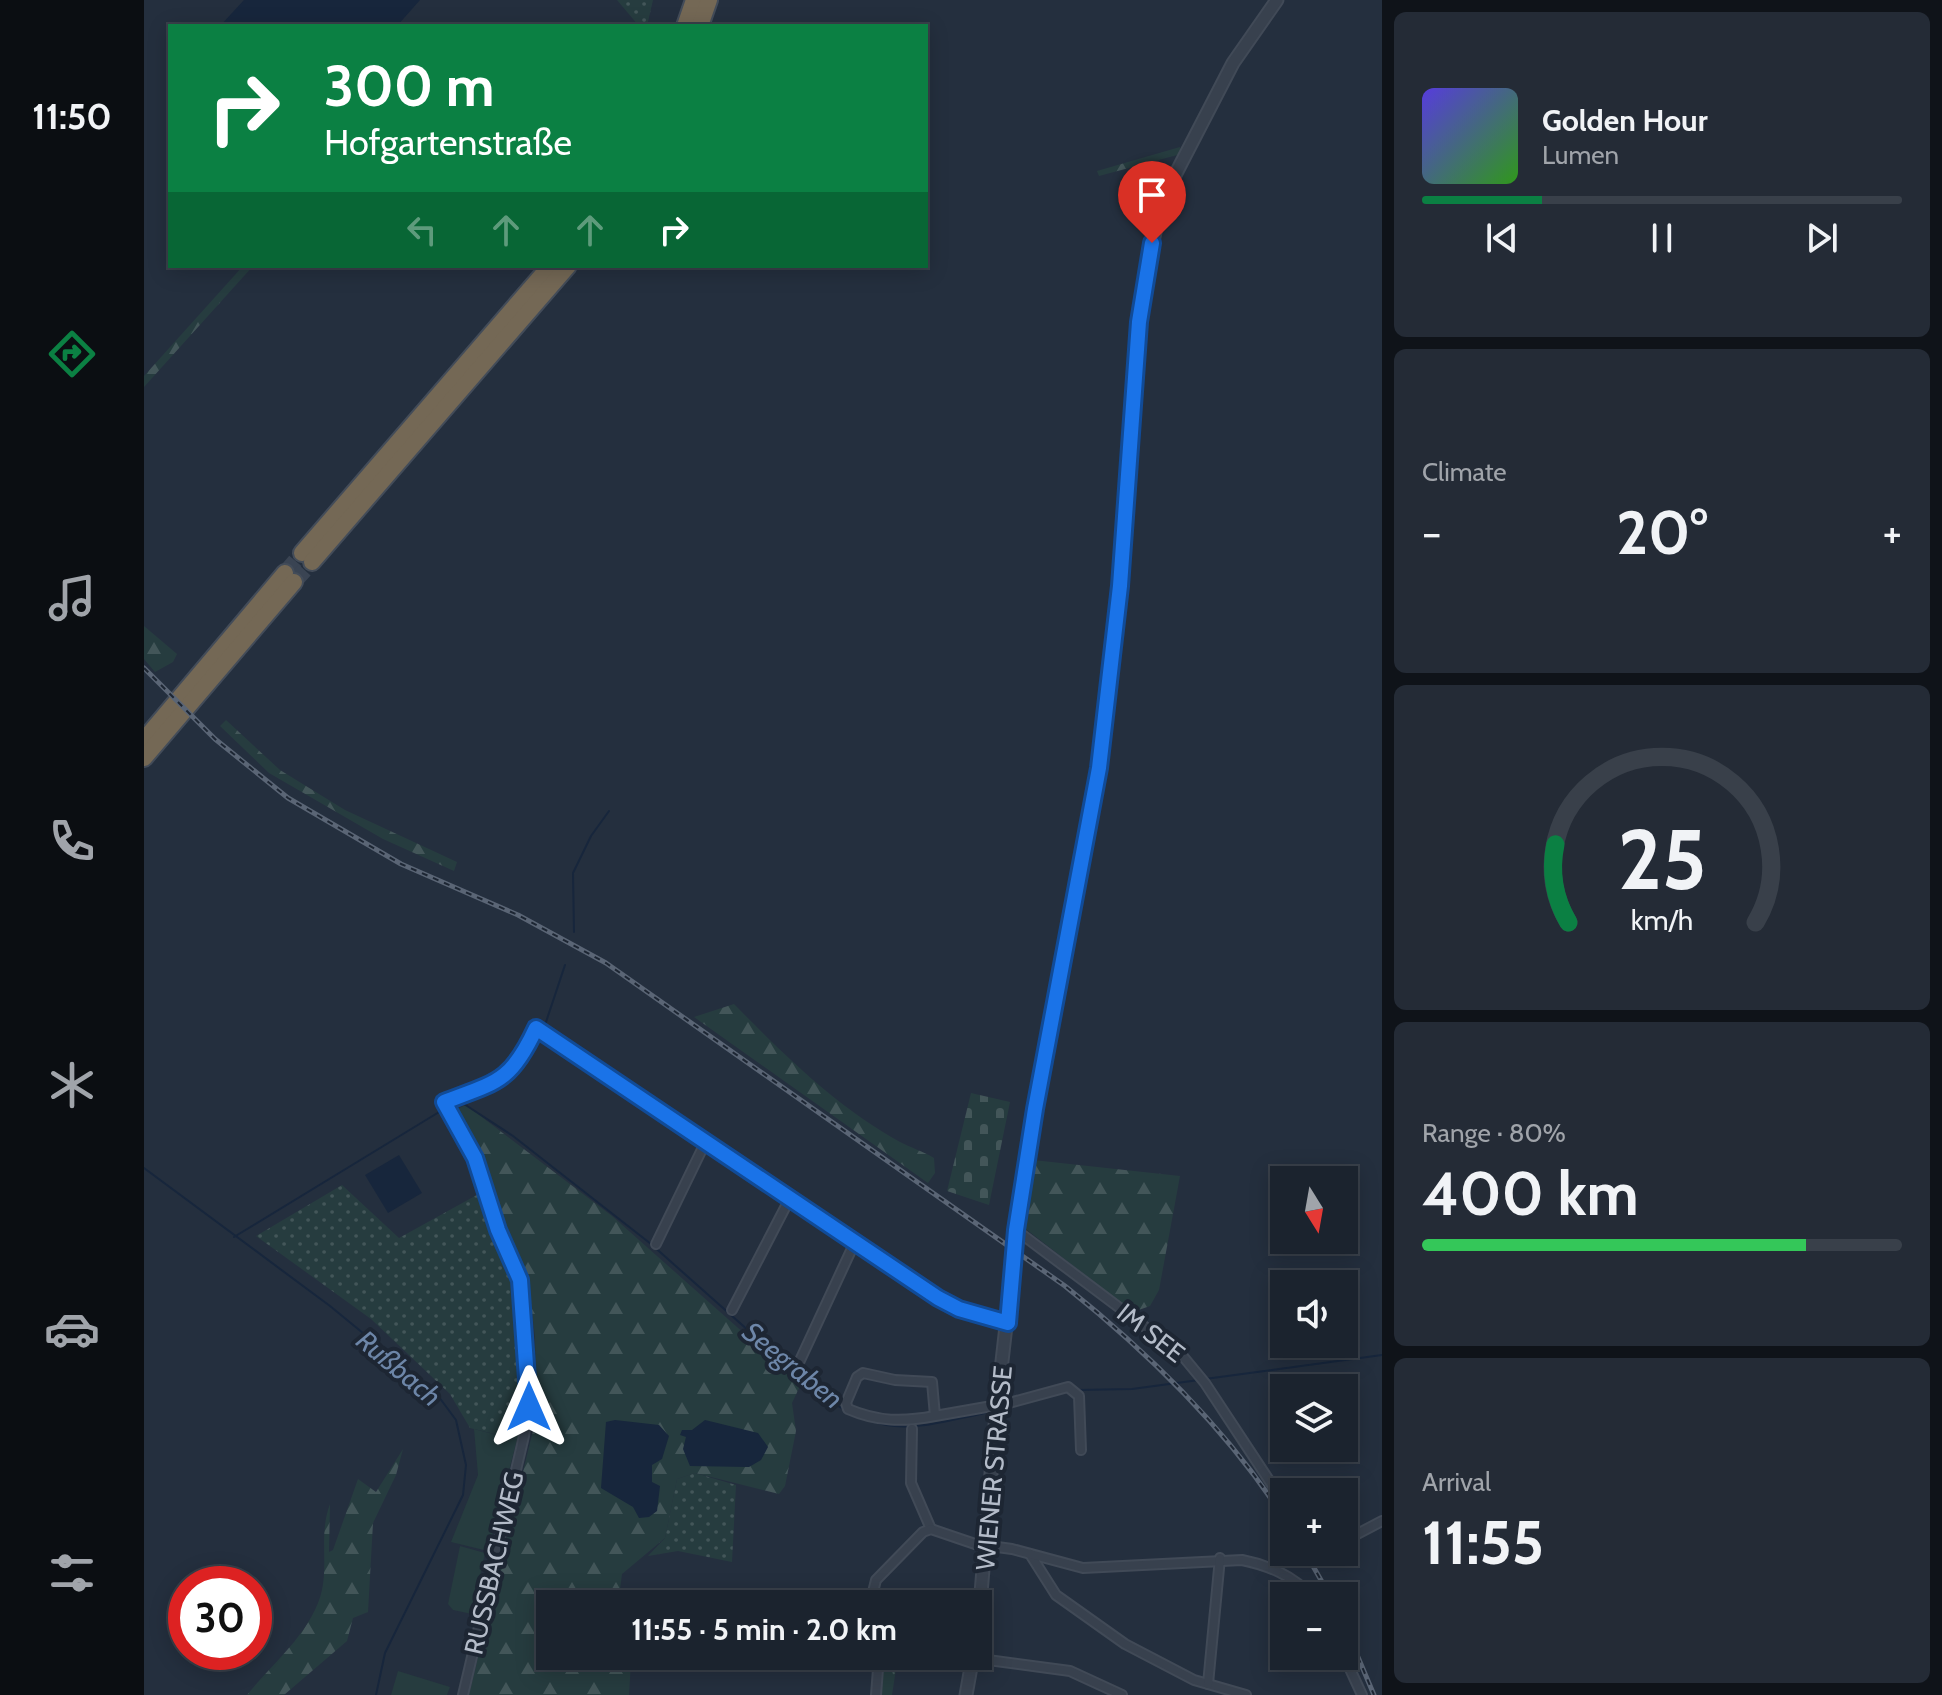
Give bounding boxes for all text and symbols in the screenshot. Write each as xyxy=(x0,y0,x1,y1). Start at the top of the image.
text: 300 m xyxy=(324,52,495,120)
icon: right xyxy=(192,56,296,160)
text: 11:50 xyxy=(32,94,112,138)
text: Golden Hour xyxy=(1542,102,1708,139)
text: Hofgartenstraße xyxy=(324,120,572,164)
text: Lumen xyxy=(1542,139,1619,171)
pin xyxy=(1118,161,1186,243)
icon: arrive xyxy=(1130,173,1174,217)
icon: left xyxy=(400,208,444,252)
icon: ahead xyxy=(484,208,528,252)
icon: ahead xyxy=(568,208,612,252)
icon: right xyxy=(652,208,696,252)
icon: previous xyxy=(1480,216,1524,260)
icon: pause xyxy=(1640,216,1684,260)
icon: next xyxy=(1800,216,1844,260)
icon: directions xyxy=(44,326,100,382)
text: Climate xyxy=(1422,456,1507,488)
text: 20° xyxy=(1616,496,1708,569)
text: − xyxy=(1422,506,1441,559)
text: + xyxy=(1883,506,1902,559)
icon: music xyxy=(44,570,100,626)
text: 25 xyxy=(1618,809,1706,910)
icon: phone xyxy=(44,813,100,869)
text: km/h xyxy=(1631,903,1693,938)
icon: climate xyxy=(44,1057,100,1113)
text: Range · 80% xyxy=(1422,1117,1566,1149)
text: 400 km xyxy=(1422,1157,1639,1230)
north arrow xyxy=(1270,1166,1358,1254)
map controls xyxy=(1270,1166,1358,1670)
button: sound xyxy=(1270,1270,1358,1358)
street label: IM SEE xyxy=(1111,1297,1191,1369)
icon: car xyxy=(44,1301,100,1357)
water label: Seegraben xyxy=(736,1314,850,1416)
water label: Rußbach xyxy=(350,1323,448,1413)
street label: WIENER STRASSE xyxy=(969,1364,1019,1572)
position arrow xyxy=(487,1365,571,1449)
button: layers xyxy=(1270,1374,1358,1462)
text: Arrival xyxy=(1422,1466,1491,1498)
street label: RUSSBACHWEG xyxy=(457,1468,531,1658)
button: + xyxy=(1270,1478,1358,1566)
text: 11:55 xyxy=(1422,1506,1544,1579)
icon: filters xyxy=(44,1545,100,1601)
speed limit sign: 30 xyxy=(168,1566,272,1670)
button: − xyxy=(1270,1582,1358,1670)
text: 11:55 · 5 min · 2.0 km xyxy=(631,1611,897,1648)

